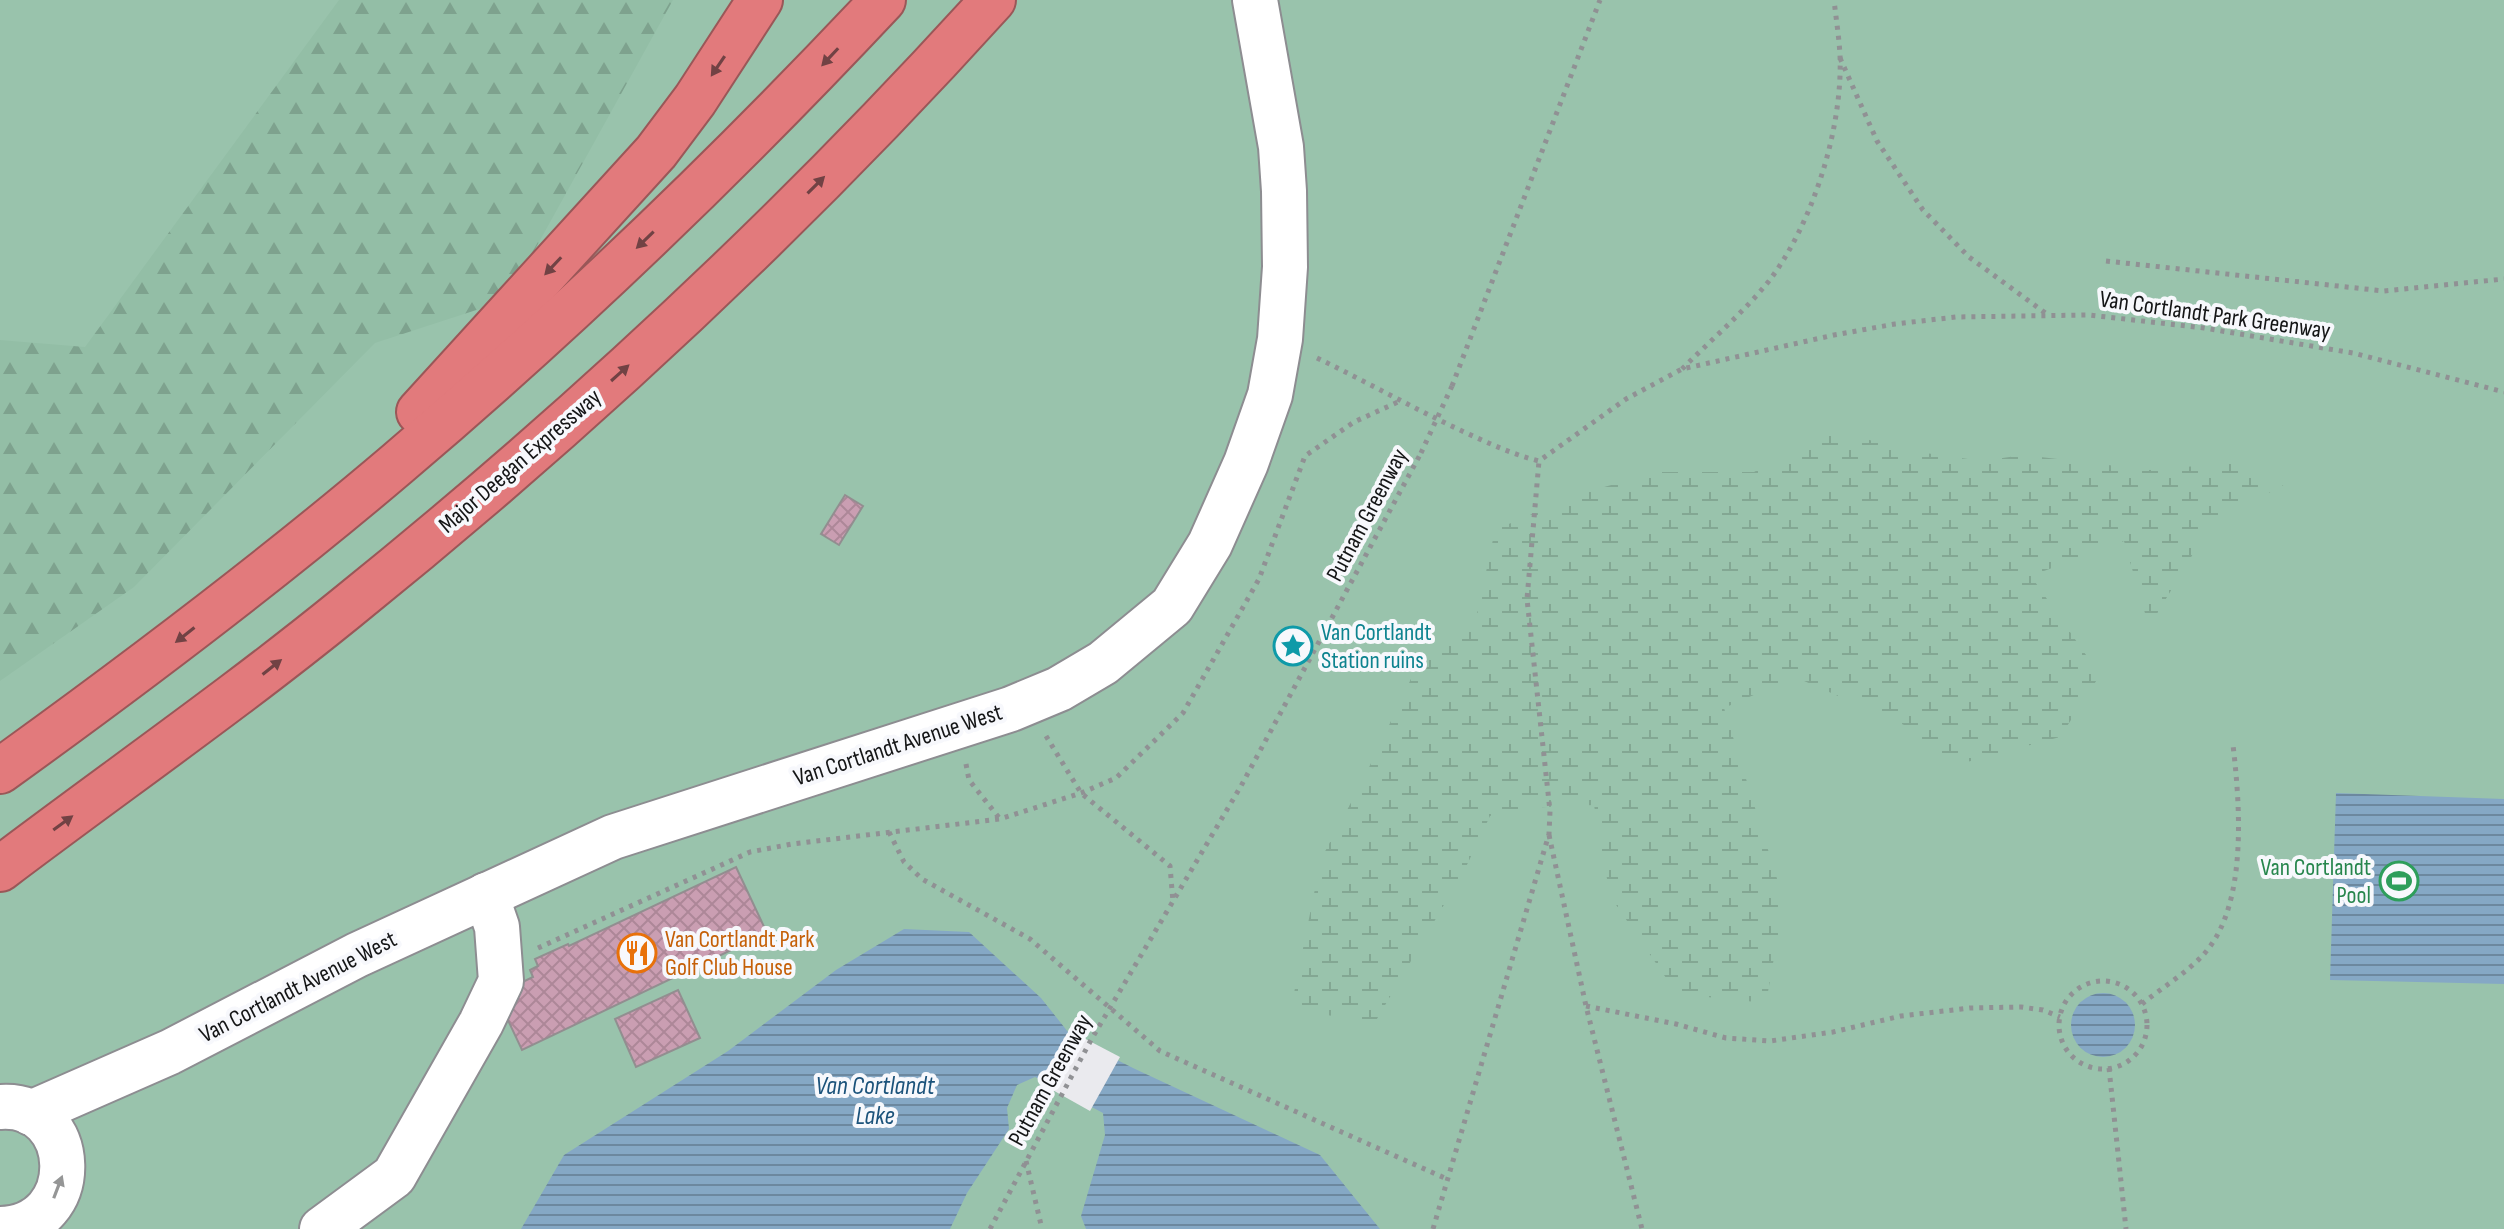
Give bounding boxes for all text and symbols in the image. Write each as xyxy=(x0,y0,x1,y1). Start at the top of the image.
one-way arrow xyxy=(821,47,840,66)
one-way arrow xyxy=(711,55,726,77)
one-way arrow xyxy=(806,177,825,195)
one-way arrow xyxy=(636,231,655,249)
one-way arrow xyxy=(545,257,563,276)
street label: Van Cortlandt Park Greenway xyxy=(2098,284,2332,346)
one-way arrow xyxy=(610,365,629,383)
street label: Major Deegan Expressway xyxy=(433,383,607,539)
street label: Putnam Greenway xyxy=(1320,444,1414,586)
place label: Van Cortlandt Station ruins xyxy=(1321,618,1432,675)
place icon: Van Cortlandt Station ruins xyxy=(1272,625,1314,667)
one-way arrow xyxy=(175,626,195,642)
one-way arrow xyxy=(262,660,282,676)
street label: Van Cortlandt Avenue West xyxy=(790,698,1006,792)
one-way arrow xyxy=(53,815,73,831)
place label: Van Cortlandt Pool xyxy=(2260,853,2371,910)
sports icon: Van Cortlandt Pool xyxy=(2378,860,2420,902)
street label: Van Cortlandt Avenue West xyxy=(194,925,402,1049)
place label: Van Cortlandt Park Golf Club House xyxy=(665,925,815,982)
restaurant icon: Van Cortlandt Park Golf Club House xyxy=(616,932,658,974)
street label: Putnam Greenway xyxy=(1002,1009,1098,1151)
water label: Van Cortlandt Lake xyxy=(816,1071,936,1132)
one-way arrow xyxy=(52,1175,65,1199)

